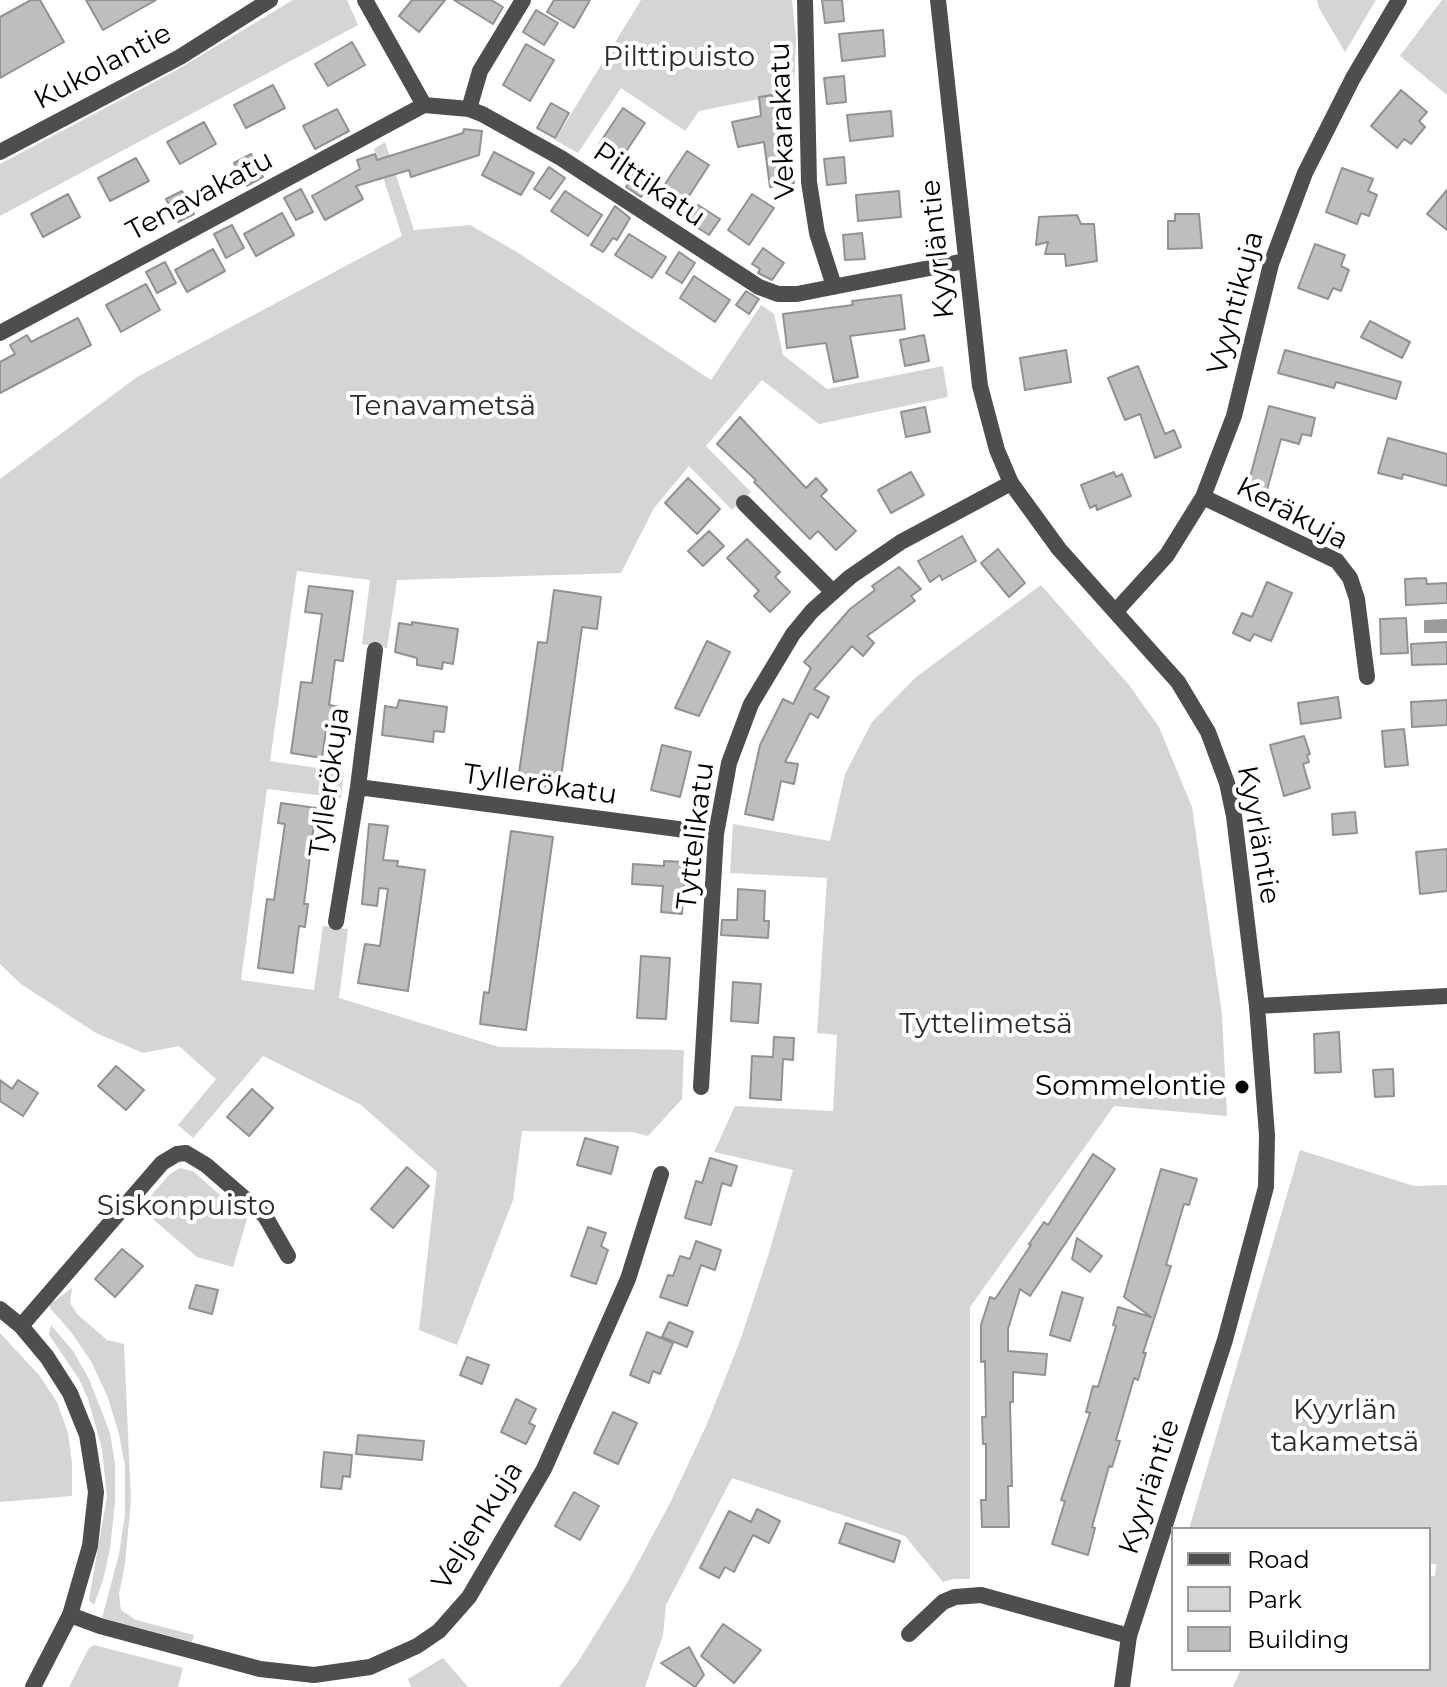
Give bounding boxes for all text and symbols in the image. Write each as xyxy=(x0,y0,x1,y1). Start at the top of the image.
street label: Kukolantie xyxy=(29,17,177,117)
park label: Pilttipuisto xyxy=(603,41,755,75)
street label: Vekarakatu xyxy=(763,42,803,200)
street label: Pilttikatu xyxy=(587,135,711,235)
street label: Tenavakatu xyxy=(121,143,279,249)
street label: Kyyrläntie xyxy=(914,178,962,320)
street label: Vyyhtikuja xyxy=(1201,228,1271,378)
park label: Tenavametsä xyxy=(350,390,536,424)
street label: Keräkuja xyxy=(1230,470,1354,558)
street label: Tyllerökuja xyxy=(303,705,357,859)
street label: Tyllerökatu xyxy=(461,758,619,812)
street label: Tyttelikatu xyxy=(670,760,722,912)
street label: Kyyrläntie xyxy=(1229,763,1287,907)
park label: Tyttelimetsä xyxy=(899,1008,1073,1042)
place label: Sommelontie xyxy=(1035,1070,1226,1104)
marker: Sommelontie xyxy=(1233,1078,1251,1096)
park label: Siskonpuisto xyxy=(97,1190,275,1224)
park label: Kyyrlän takametsä xyxy=(1271,1394,1419,1460)
street label: Kyyrläntie xyxy=(1112,1415,1188,1559)
street label: Veljenkuja xyxy=(425,1455,531,1597)
legend xyxy=(1171,1527,1431,1671)
text: Road xyxy=(1247,1545,1310,1574)
text: Park xyxy=(1247,1585,1302,1614)
text: Building xyxy=(1247,1625,1350,1654)

